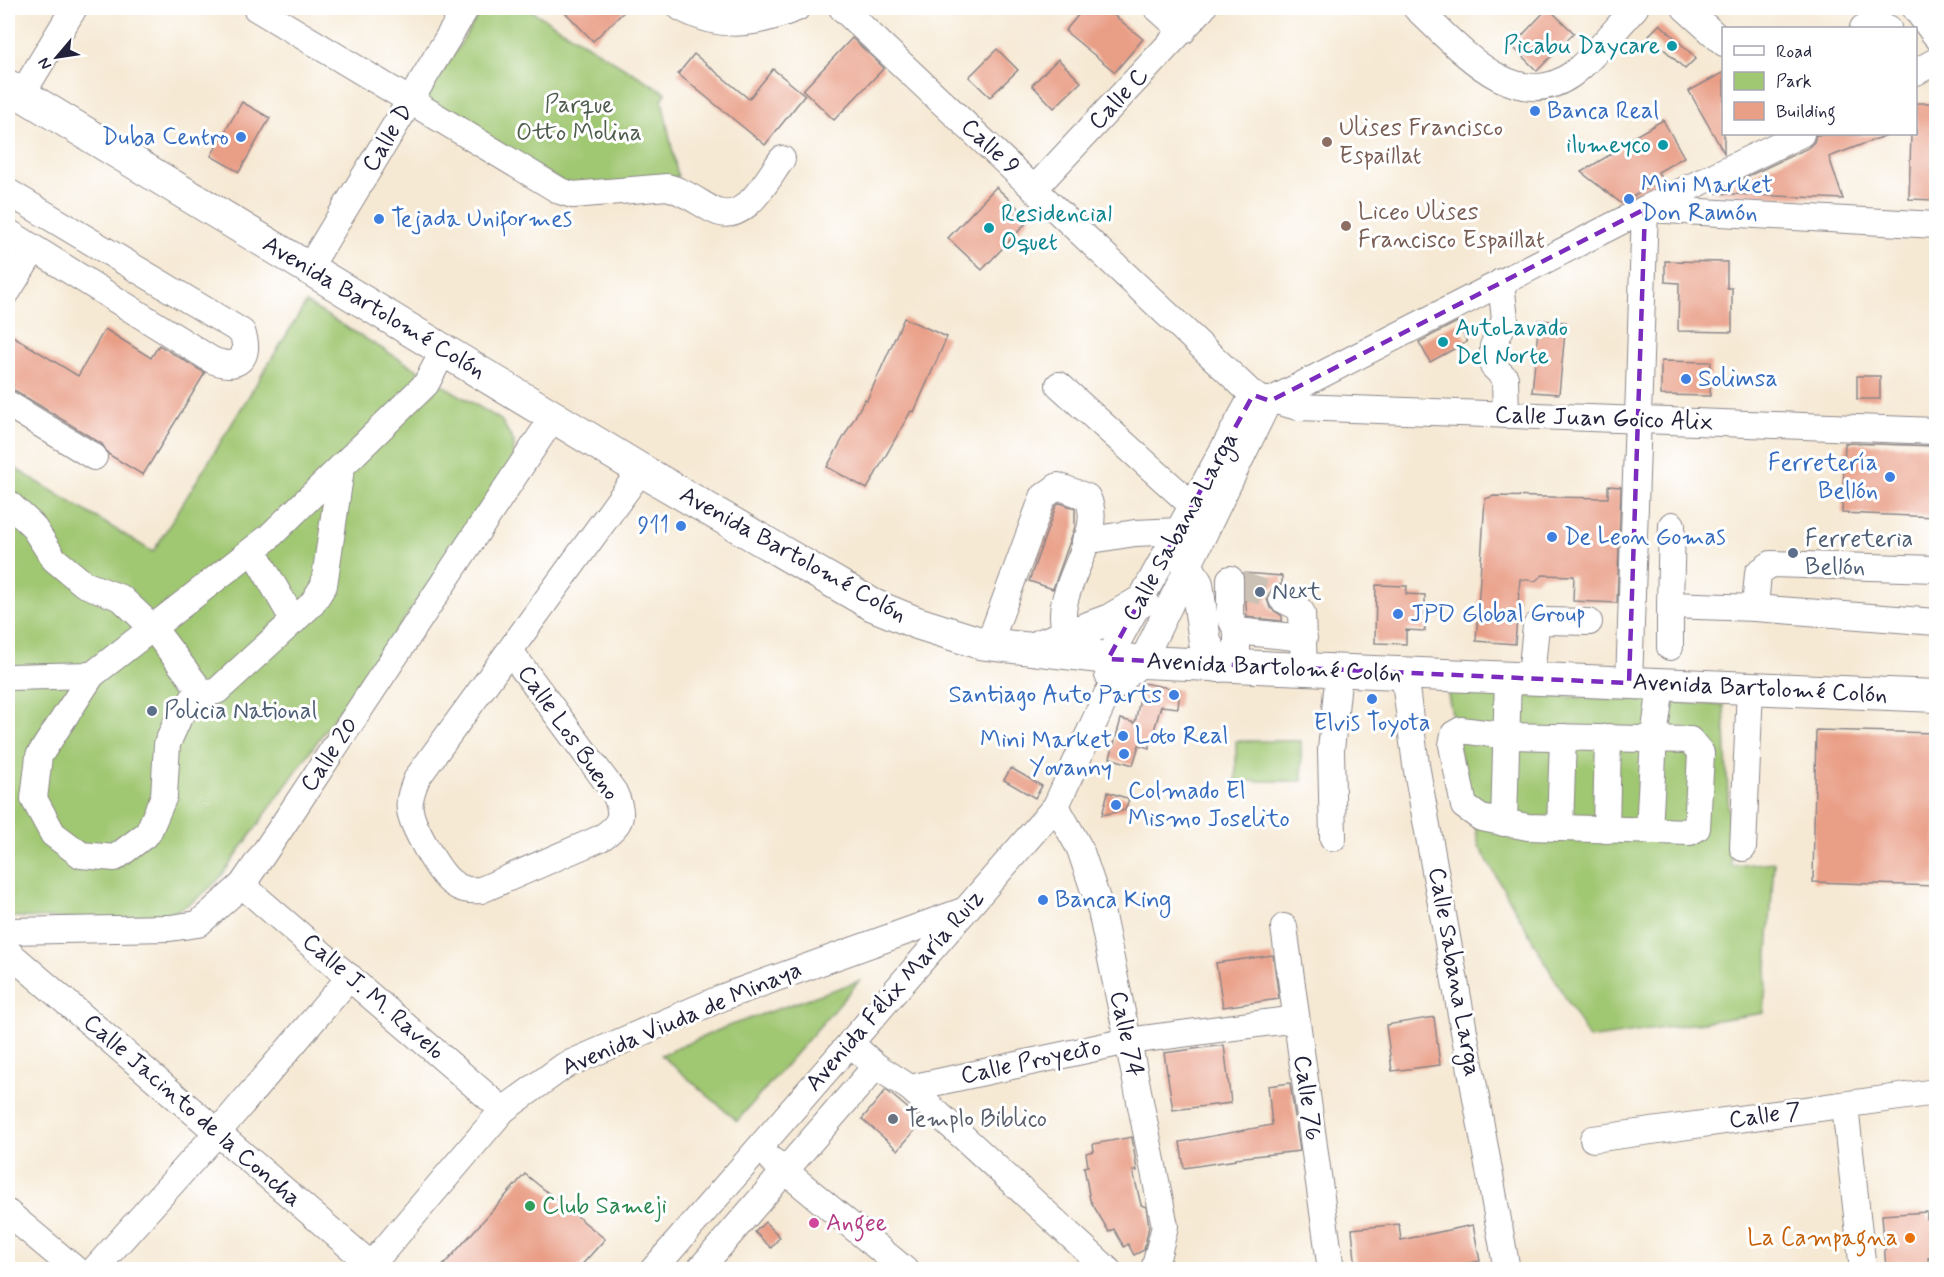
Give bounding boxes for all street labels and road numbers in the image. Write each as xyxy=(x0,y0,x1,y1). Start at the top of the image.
street label: Calle C xyxy=(1082,61,1156,137)
street label: Calle D xyxy=(355,98,421,178)
street label: Calle 9 xyxy=(954,112,1026,182)
street label: Avenida Bartolomé Colón xyxy=(257,229,491,387)
street label: Calle Juan Goico Alix xyxy=(1494,400,1714,438)
street label: Calle Sabana Larga xyxy=(1116,427,1248,628)
street label: Avenida Bartolomé Colón xyxy=(674,480,912,630)
street label: Avenida Bartolomé Colón xyxy=(1146,646,1402,690)
street label: Calle Los Bueno xyxy=(510,659,626,807)
street label: Avenida Bartolomé Colón xyxy=(1632,667,1888,711)
street label: Calle 20 xyxy=(294,712,366,798)
street label: Calle Sabana Larga xyxy=(1418,865,1488,1079)
street label: Avenida Félix María Ruiz xyxy=(799,884,991,1098)
street label: Calle J. M. Ravelo xyxy=(295,927,451,1067)
street label: Avenida Viuda de Minaya xyxy=(558,954,806,1084)
street label: Calle 74 xyxy=(1102,988,1150,1080)
street label: Calle Jacinto de la Concha xyxy=(76,1008,308,1214)
street label: Calle Proyecto xyxy=(958,1032,1104,1092)
street label: Calle 76 xyxy=(1286,1053,1328,1143)
street label: Calle 7 xyxy=(1727,1096,1803,1136)

